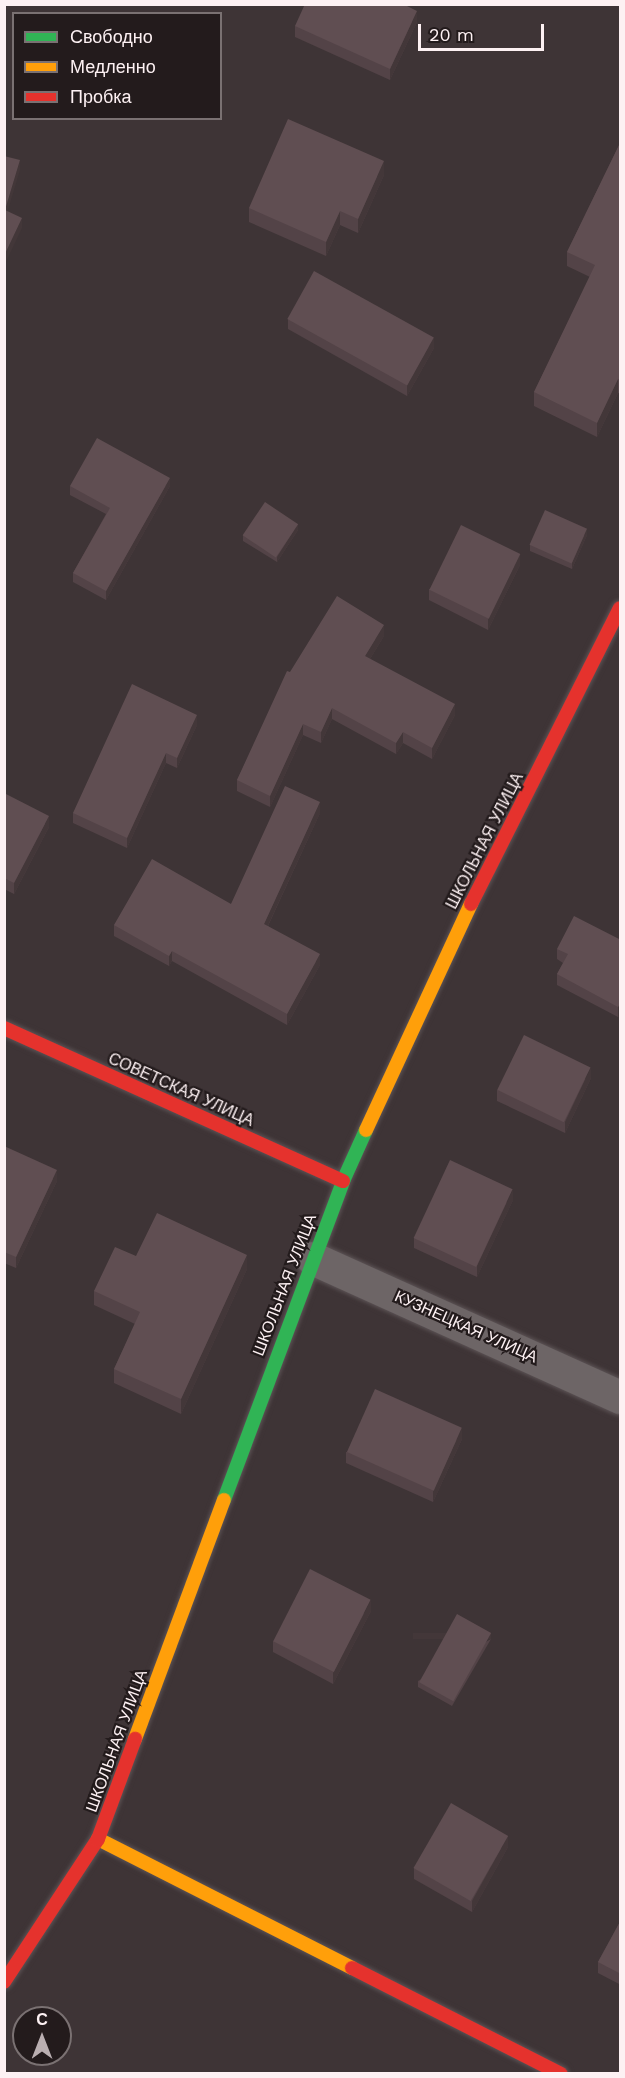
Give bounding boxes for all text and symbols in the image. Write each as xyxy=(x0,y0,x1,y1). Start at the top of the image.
legend xyxy=(12,12,222,120)
scale bar xyxy=(421,12,547,50)
text: 20 m xyxy=(429,24,474,45)
text: Свободно xyxy=(70,26,153,47)
text: Медленно xyxy=(70,56,156,77)
text: Пробка xyxy=(70,86,132,107)
street label: ШКОЛЬНАЯ УЛИЦА xyxy=(442,770,528,912)
street label: СОВЕТСКАЯ УЛИЦА xyxy=(105,1049,257,1131)
street label: ШКОЛЬНАЯ УЛИЦА xyxy=(249,1211,321,1359)
street label: КУЗНЕЦКАЯ УЛИЦА xyxy=(392,1287,540,1367)
street label: ШКОЛЬНАЯ УЛИЦА xyxy=(82,1667,152,1815)
north arrow xyxy=(12,2006,72,2066)
text: С xyxy=(36,2010,48,2029)

